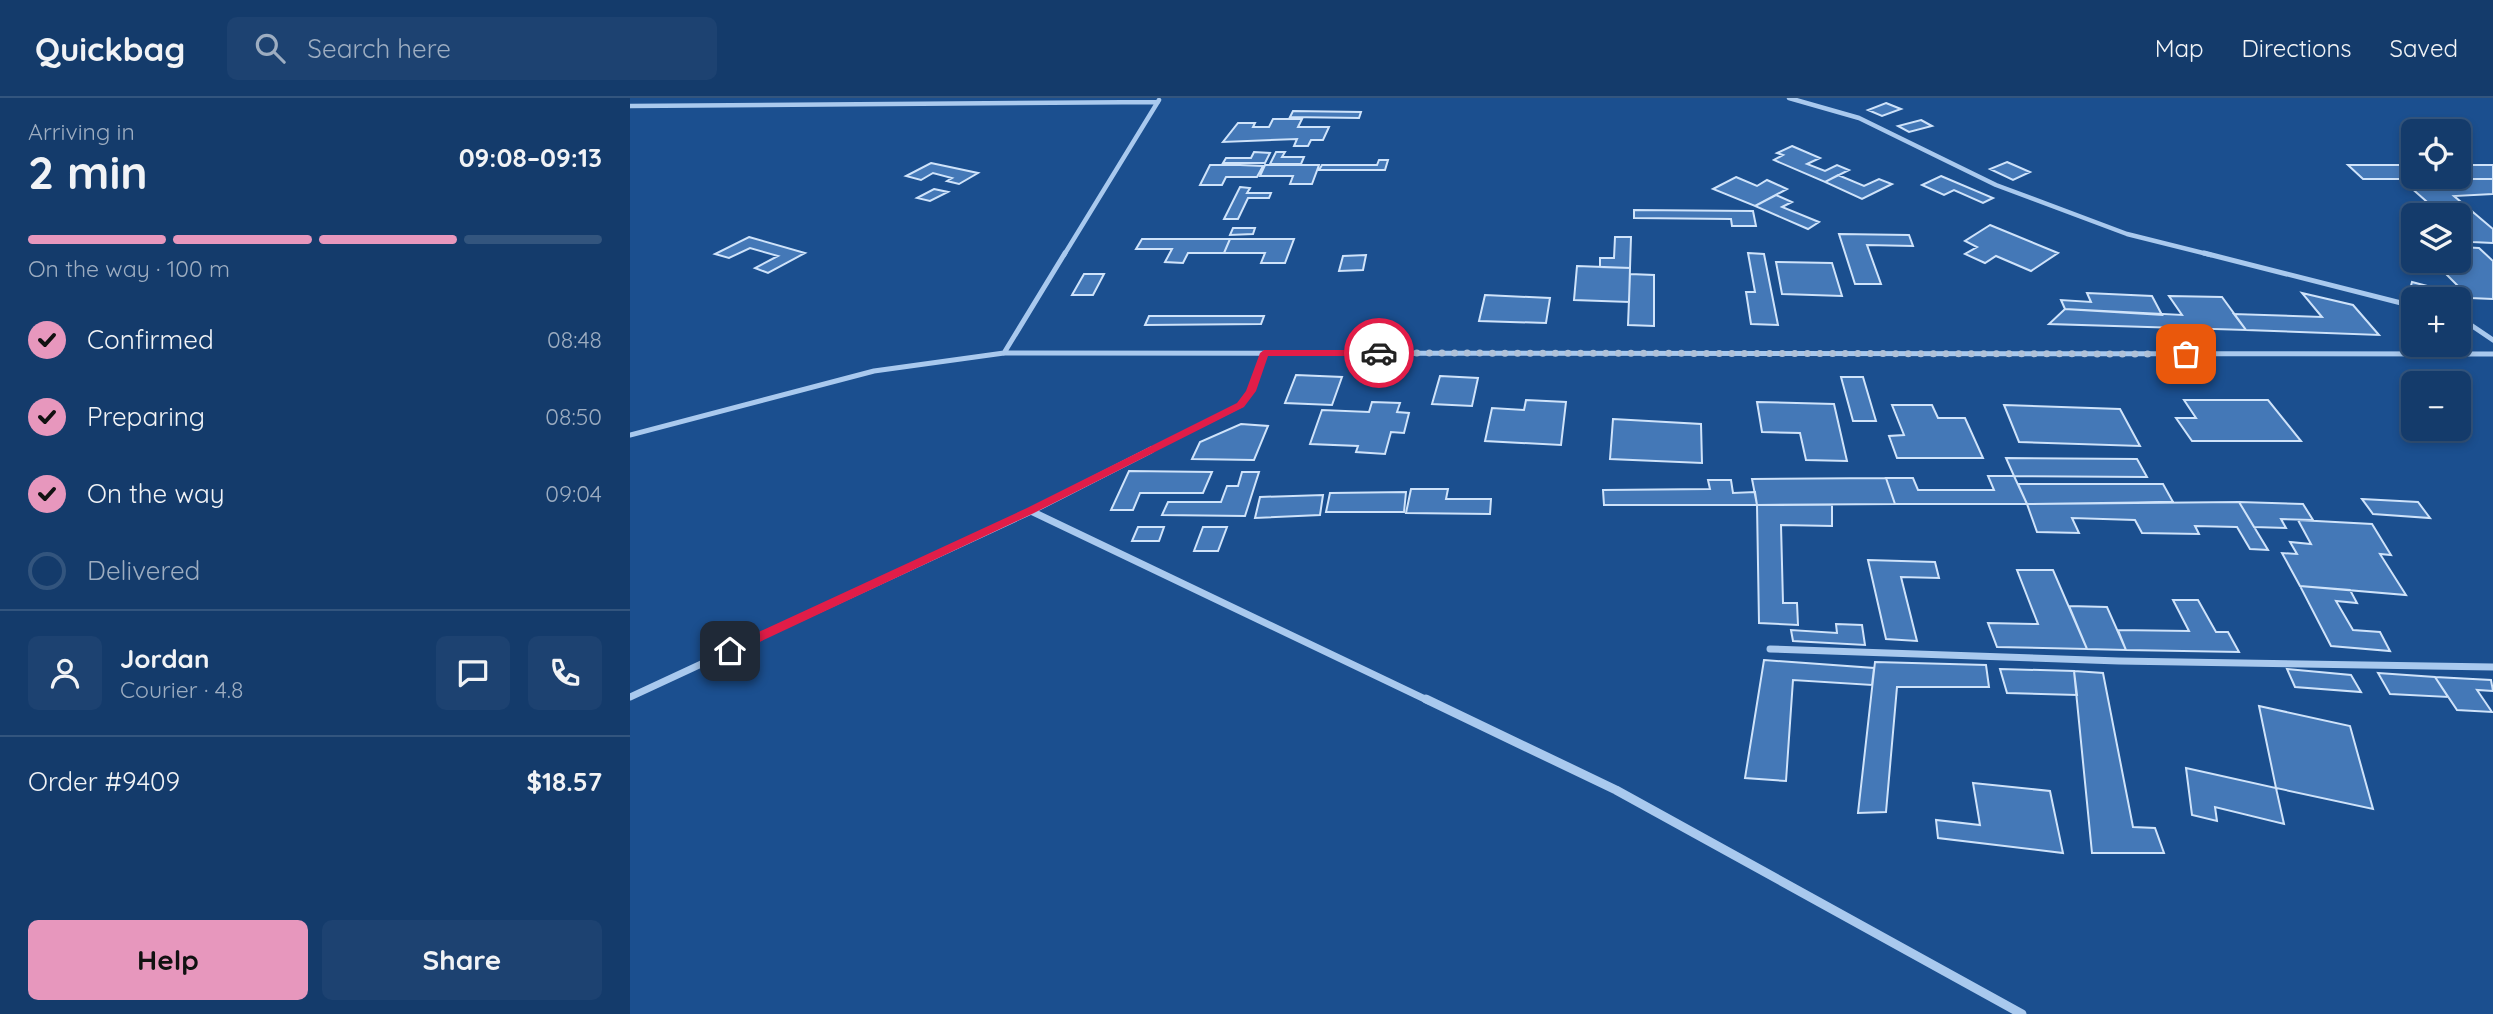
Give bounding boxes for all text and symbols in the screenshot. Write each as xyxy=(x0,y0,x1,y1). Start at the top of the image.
search box xyxy=(227,17,717,80)
text: Quickbag xyxy=(35,28,185,69)
icon: search xyxy=(251,29,289,67)
text: Search here xyxy=(307,32,451,65)
text: Map xyxy=(2155,33,2204,63)
text: Directions xyxy=(2242,33,2352,63)
text: Saved xyxy=(2390,33,2458,63)
text: Arriving in xyxy=(28,117,135,146)
map controls xyxy=(2401,119,2471,441)
button: locate xyxy=(2401,119,2471,189)
text: 09:08–09:13 xyxy=(459,141,602,174)
text: 2 min xyxy=(28,143,148,201)
button: layers xyxy=(2401,203,2471,273)
text: On the way · 100 m xyxy=(28,254,230,283)
button: + xyxy=(2401,287,2471,357)
courier xyxy=(1344,318,1414,388)
icon: check xyxy=(28,321,66,359)
text: Confirmed xyxy=(87,323,214,356)
pin xyxy=(2156,324,2216,384)
text: 08:48 xyxy=(547,325,602,354)
icon: car xyxy=(1360,334,1398,372)
icon: bag xyxy=(2167,335,2205,373)
button: − xyxy=(2401,371,2471,441)
icon: check xyxy=(28,398,66,436)
text: Preparing xyxy=(87,400,205,433)
text: 08:50 xyxy=(545,402,602,431)
icon: check xyxy=(28,475,66,513)
text: On the way xyxy=(87,477,225,510)
text: 09:04 xyxy=(545,479,602,508)
text: Delivered xyxy=(87,554,200,587)
pin xyxy=(700,621,760,681)
icon: home xyxy=(711,632,749,670)
button: person xyxy=(28,636,102,710)
button: chat xyxy=(436,636,510,710)
button: phone xyxy=(528,636,602,710)
text: Jordan xyxy=(120,642,209,675)
text: Courier · 4.8 xyxy=(120,675,243,704)
text: Order #9409 xyxy=(28,765,180,798)
text: $18.57 xyxy=(526,765,602,798)
button: Help xyxy=(28,920,308,1000)
button: Share xyxy=(322,920,602,1000)

